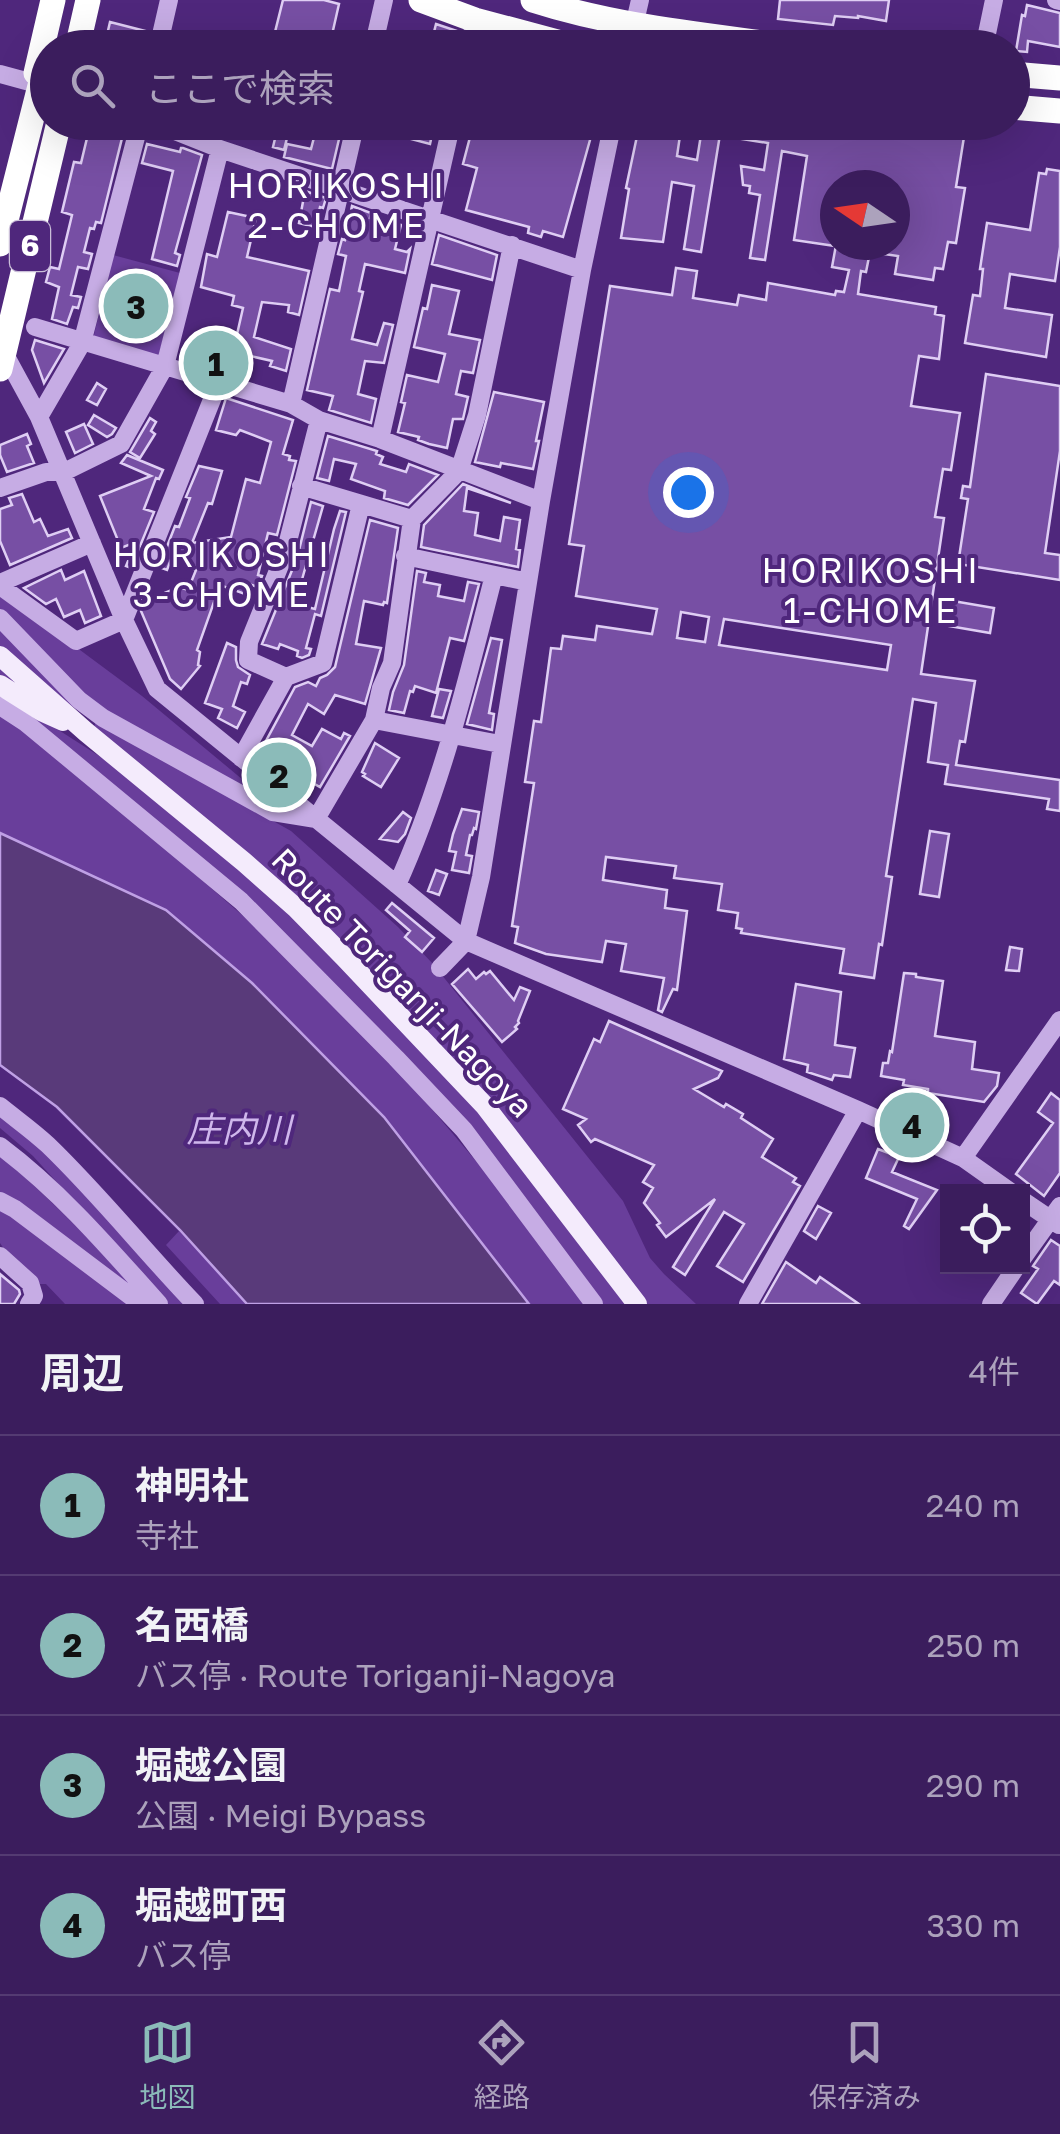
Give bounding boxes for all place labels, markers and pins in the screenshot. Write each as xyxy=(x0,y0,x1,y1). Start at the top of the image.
pin: 3 xyxy=(104,268,168,344)
pin: 1 xyxy=(184,326,248,400)
pin: 2 xyxy=(246,738,312,812)
pin: 4 xyxy=(880,1088,944,1162)

